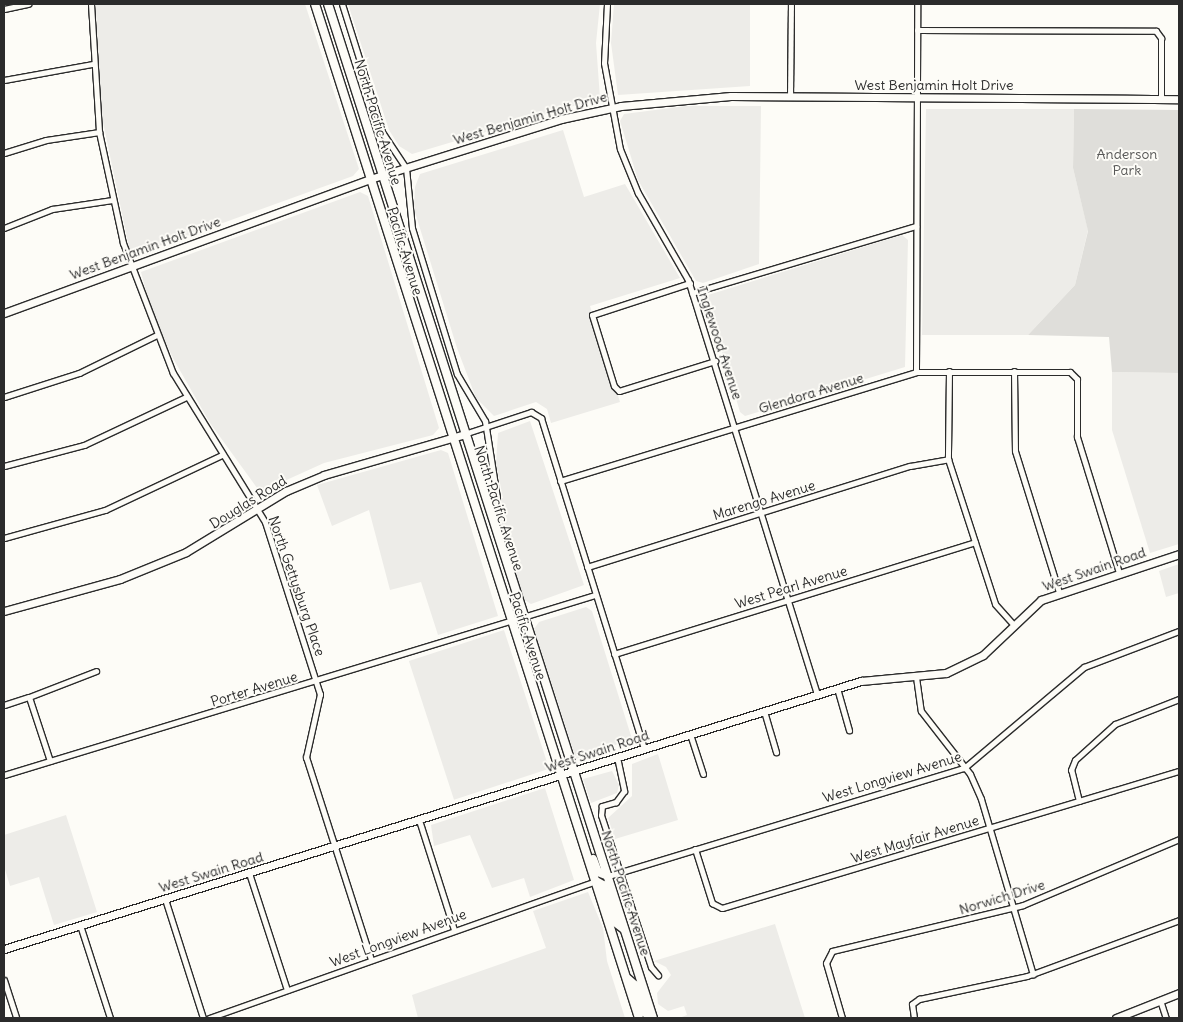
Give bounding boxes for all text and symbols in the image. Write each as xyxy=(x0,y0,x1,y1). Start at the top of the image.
street label: North Pacific Avenue xyxy=(351,57,405,187)
street label: West Benjamin Holt Drive xyxy=(854,77,1014,93)
street label: West Benjamin Holt Drive xyxy=(451,88,609,148)
park label: Anderson Park xyxy=(1097,146,1157,178)
street label: Pacific Avenue xyxy=(384,205,426,297)
street label: West Benjamin Holt Drive xyxy=(67,213,223,283)
street label: Inglewood Avenue xyxy=(694,284,746,402)
street label: Glendora Avenue xyxy=(757,369,865,417)
street label: North Pacific Avenue xyxy=(471,443,527,573)
street label: Douglas Road xyxy=(206,472,290,532)
street label: Marengo Avenue xyxy=(711,476,817,524)
street label: North Gettysburg Place xyxy=(265,514,329,658)
street label: West Swain Road xyxy=(1040,543,1148,595)
street label: West Pearl Avenue xyxy=(733,562,849,612)
street label: Pacific Avenue xyxy=(506,590,550,682)
street label: Porter Avenue xyxy=(209,668,299,710)
street label: West Swain Road xyxy=(543,726,651,776)
street label: West Longview Avenue xyxy=(821,748,963,806)
street label: West Mayfair Avenue xyxy=(849,812,981,866)
street label: North Pacific Avenue xyxy=(598,828,654,958)
street label: West Swain Road xyxy=(157,848,265,896)
street label: Norwich Drive xyxy=(957,876,1047,918)
street label: West Longview Avenue xyxy=(327,905,469,971)

